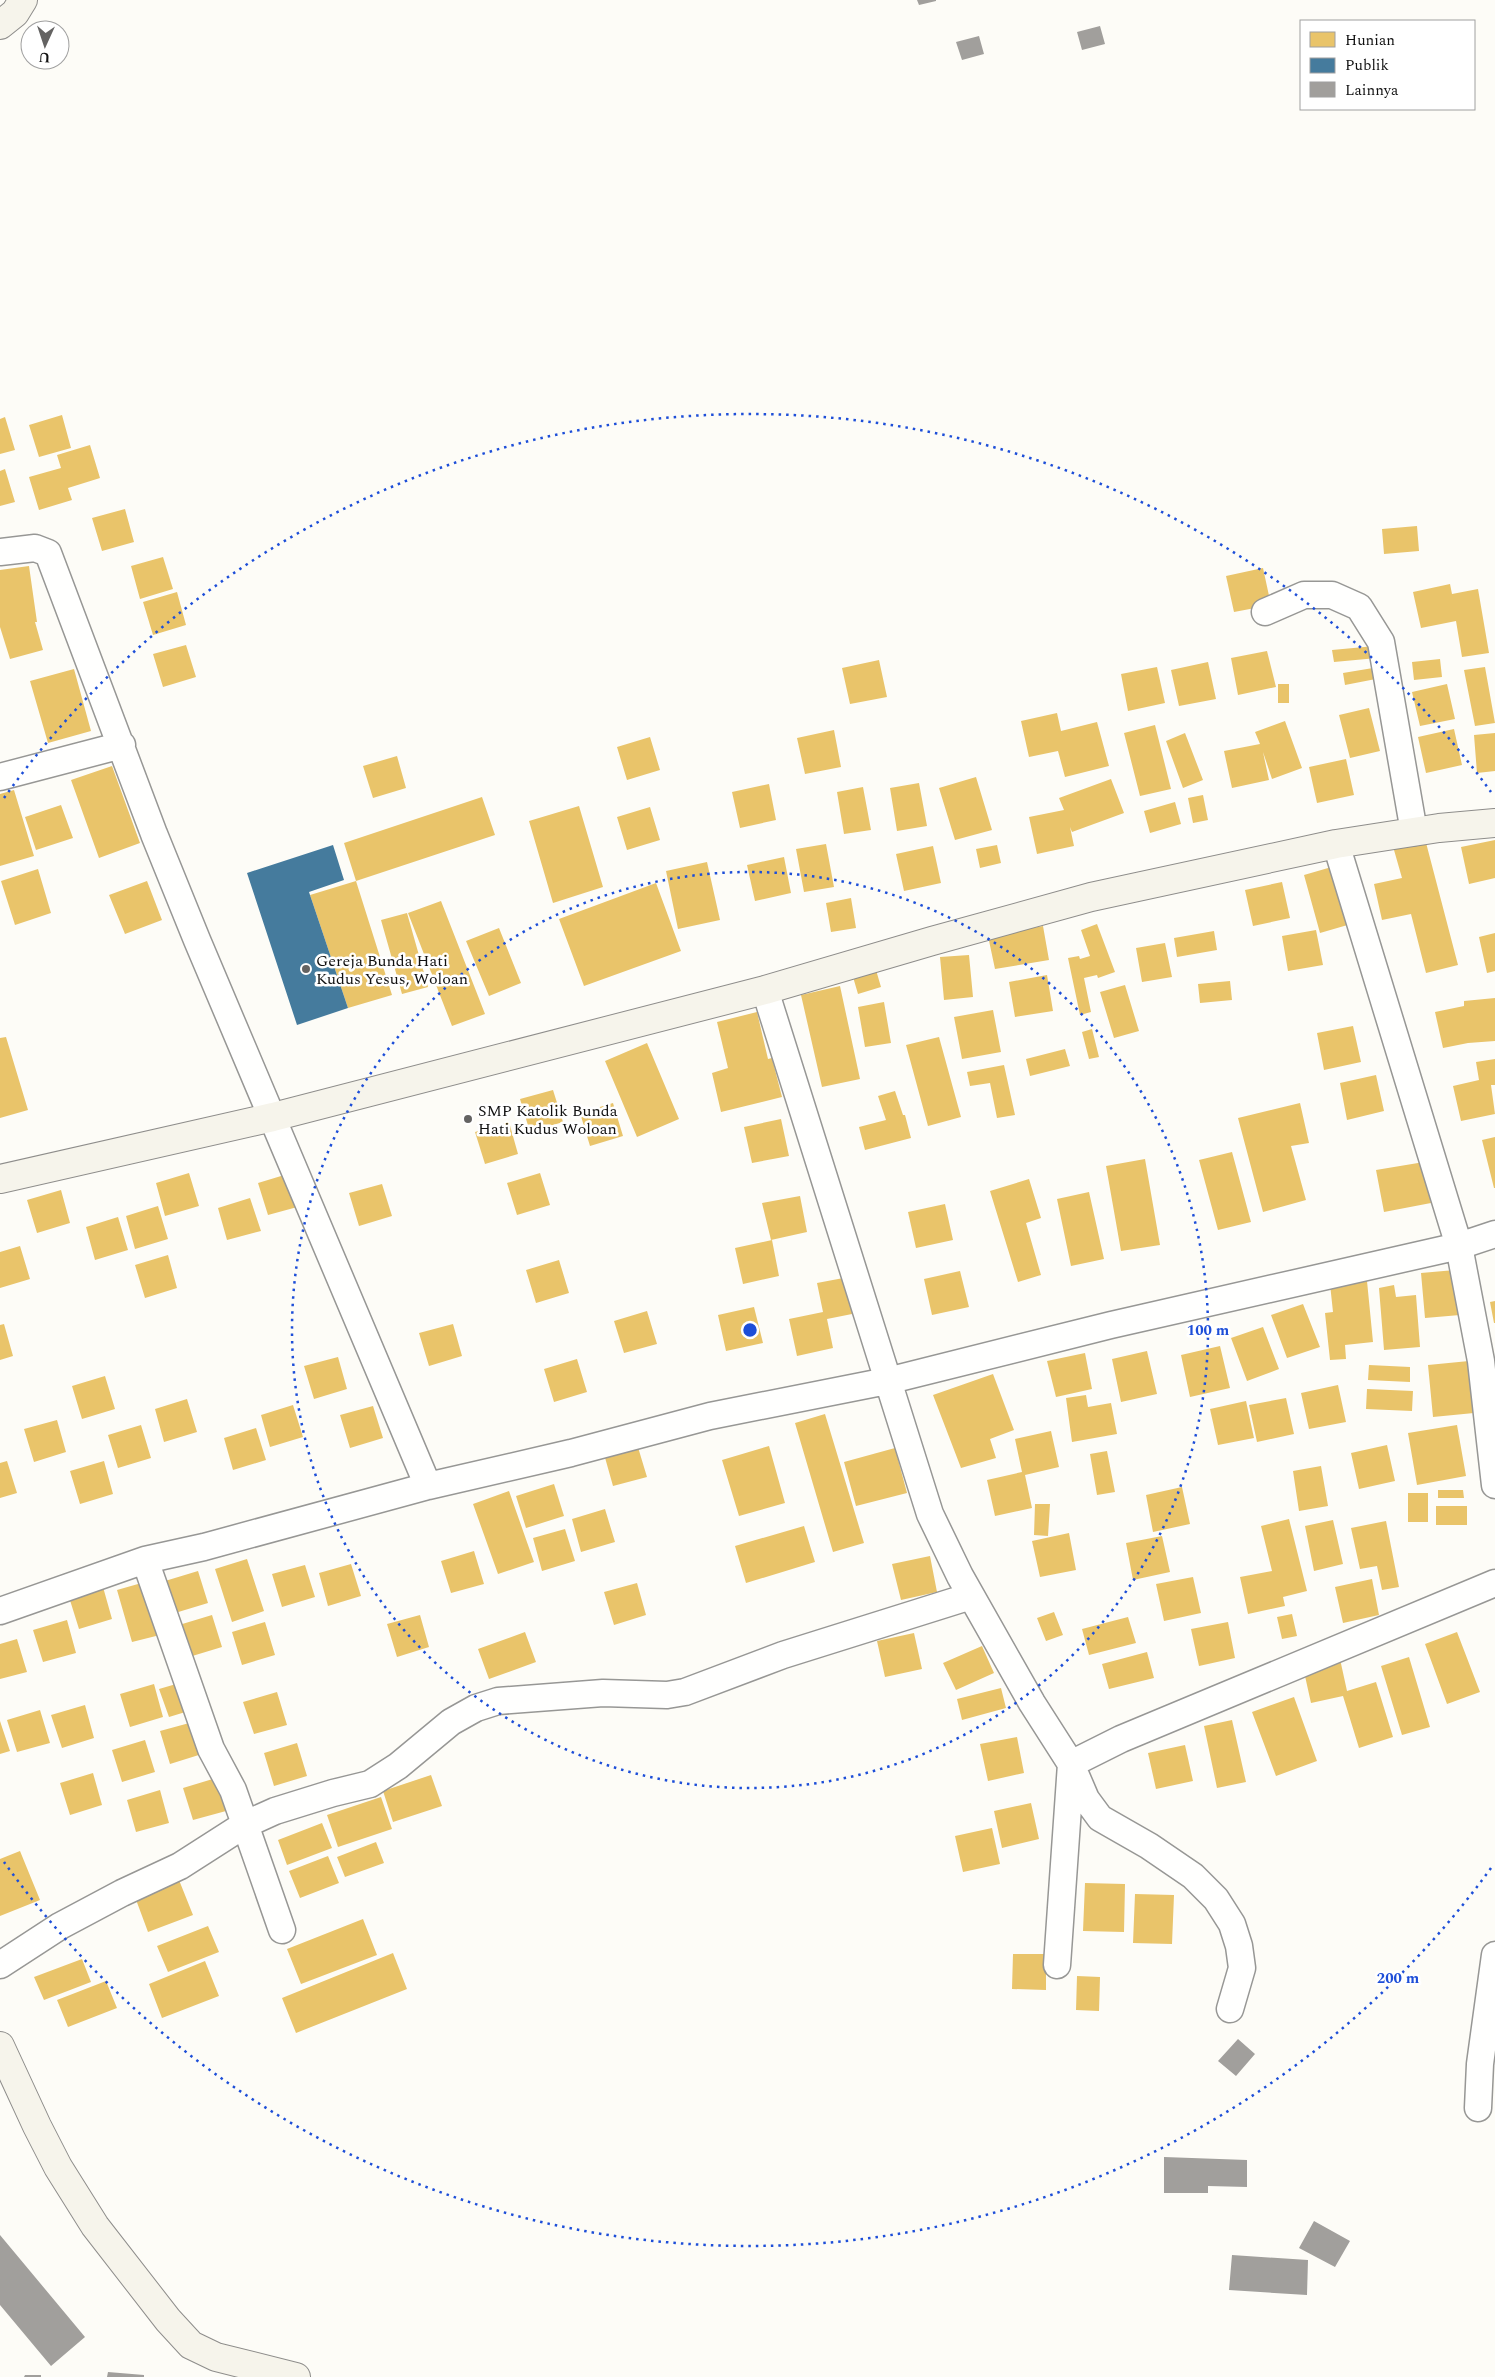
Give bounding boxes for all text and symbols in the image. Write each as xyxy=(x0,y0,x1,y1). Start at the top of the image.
north arrow xyxy=(20,20,70,70)
legend xyxy=(1300,20,1475,110)
text: Hunian xyxy=(1345,29,1395,52)
text: U xyxy=(38,47,51,68)
text: Publik xyxy=(1345,54,1389,77)
text: Lainnya xyxy=(1345,79,1399,102)
place label: Gereja Bunda Hati Kudus Yesus, Woloan xyxy=(316,949,468,991)
marker: Gereja Bunda Hati Kudus Yesus, Woloan xyxy=(300,963,312,975)
place label: SMP Katolik Bunda Hati Kudus Woloan xyxy=(478,1099,618,1141)
marker: SMP Katolik Bunda Hati Kudus Woloan xyxy=(462,1113,474,1125)
text: 100 m xyxy=(1187,1319,1230,1342)
centre of rings xyxy=(741,1321,759,1339)
text: 200 m xyxy=(1377,1967,1420,1990)

